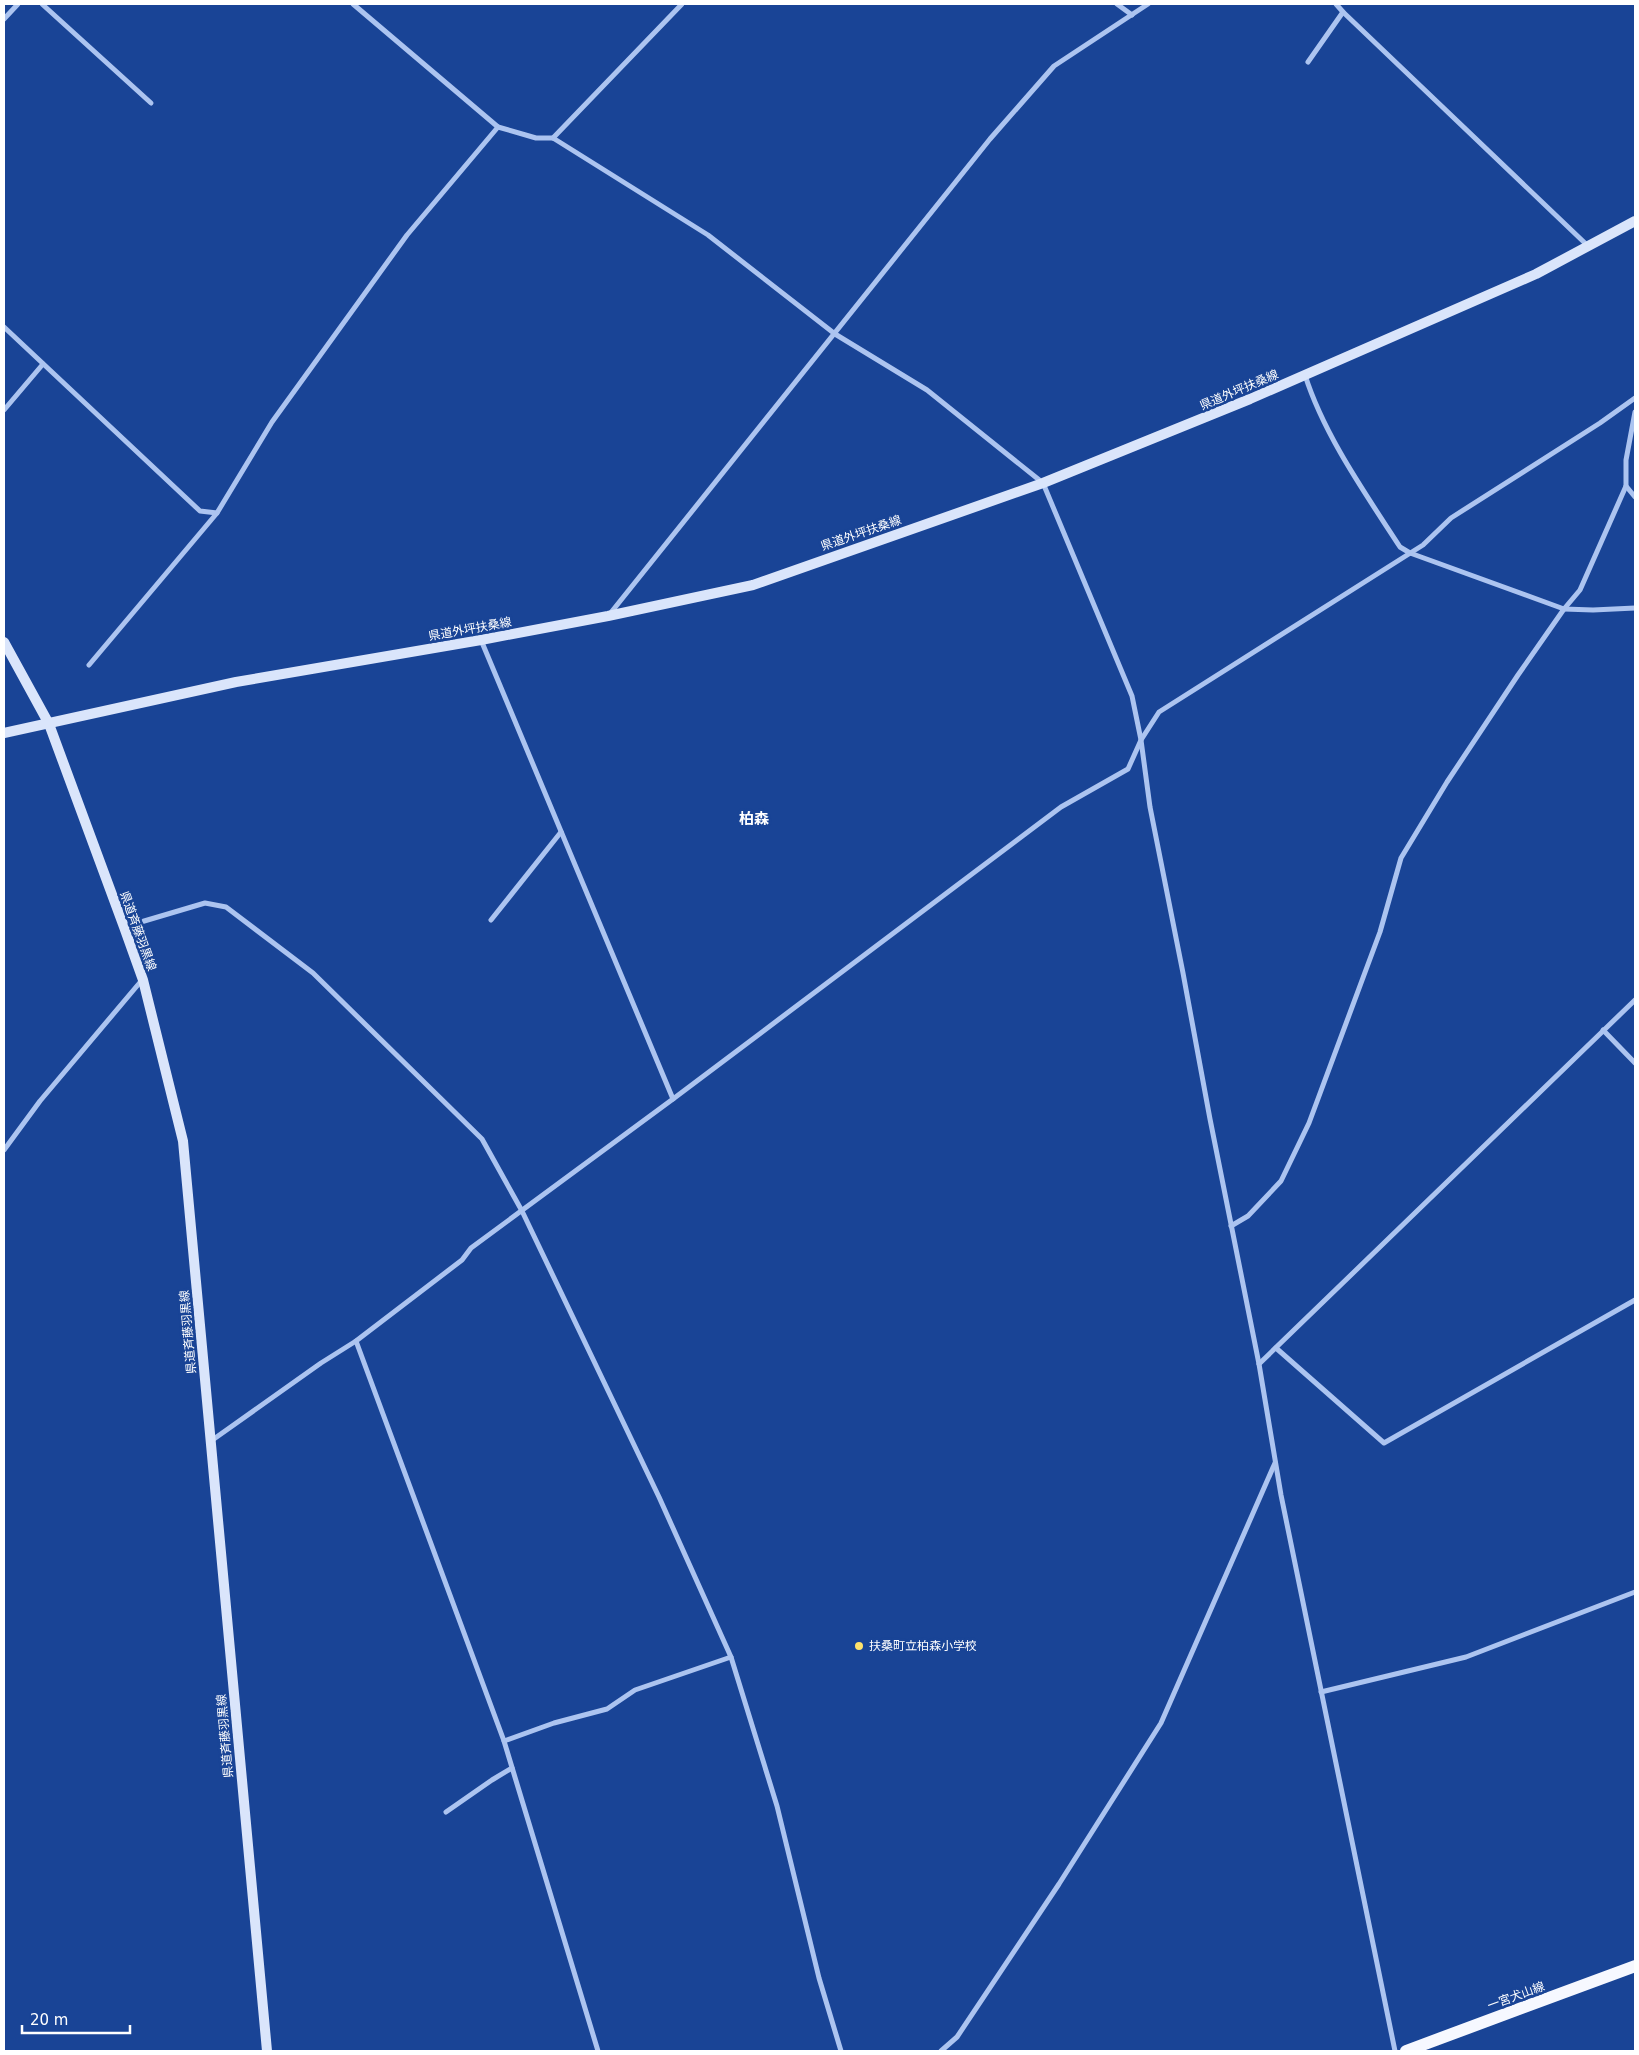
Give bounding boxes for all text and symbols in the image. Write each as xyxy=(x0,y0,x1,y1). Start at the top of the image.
street label: 県道外坪扶桑線 xyxy=(1198,367,1280,413)
street label: 県道外坪扶桑線 xyxy=(819,513,903,553)
street label: 県道外坪扶桑線 xyxy=(427,615,513,643)
district label: 柏森 xyxy=(739,810,769,828)
street label: 県道斉藤羽黒線 xyxy=(117,889,159,973)
street label: 県道斉藤羽黒線 xyxy=(177,1290,199,1374)
place label: 扶桑町立柏森小学校 xyxy=(869,1639,977,1653)
marker: 扶桑町立柏森小学校 xyxy=(853,1640,865,1652)
street label: 県道斉藤羽黒線 xyxy=(214,1694,236,1778)
street label: 一宮犬山線 xyxy=(1485,1979,1547,2013)
scale bar xyxy=(22,2002,130,2034)
text: 20 m xyxy=(30,2011,68,2029)

